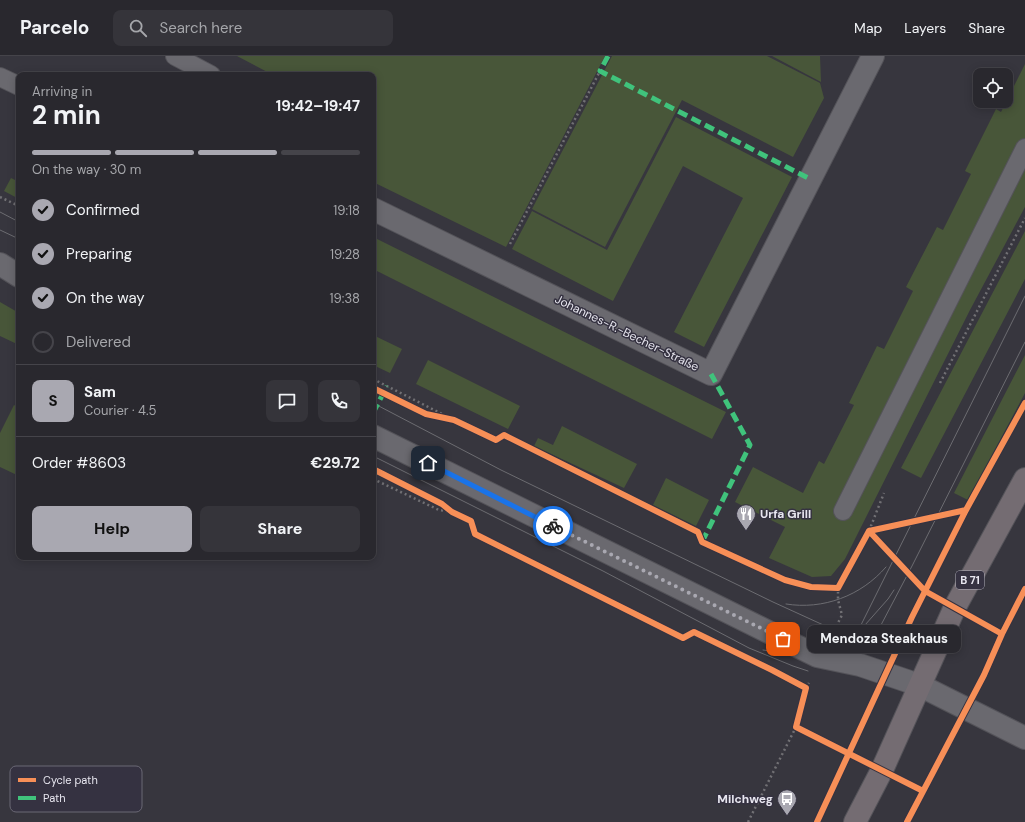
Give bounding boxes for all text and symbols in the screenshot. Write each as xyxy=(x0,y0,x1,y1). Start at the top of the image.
search box xyxy=(113,10,393,46)
text: Parcelo xyxy=(20,15,89,40)
icon: search xyxy=(127,17,149,39)
text: Search here xyxy=(159,18,242,38)
text: Map xyxy=(854,19,882,37)
text: Layers xyxy=(904,19,946,37)
text: Share xyxy=(968,19,1005,37)
map controls xyxy=(973,68,1013,108)
button: locate xyxy=(973,68,1013,108)
text: Arriving in xyxy=(32,83,92,100)
text: 19:42–19:47 xyxy=(276,96,360,116)
text: 2 min xyxy=(32,98,101,132)
text: On the way · 30 m xyxy=(32,161,141,178)
icon: check xyxy=(32,199,54,221)
text: Confirmed xyxy=(66,200,140,220)
text: 19:18 xyxy=(333,202,360,219)
icon: check xyxy=(32,243,54,265)
text: Preparing xyxy=(66,244,132,264)
text: 19:28 xyxy=(330,246,360,263)
icon: check xyxy=(32,287,54,309)
text: On the way xyxy=(66,288,145,308)
text: 19:38 xyxy=(330,290,360,307)
street label: Johannes-R.-Becher-Straße xyxy=(552,291,702,375)
text: Delivered xyxy=(66,332,131,352)
button: chat xyxy=(266,380,308,422)
button: phone xyxy=(318,380,360,422)
text: Sam xyxy=(84,382,116,402)
text: S xyxy=(48,391,58,411)
text: Courier · 4.5 xyxy=(84,402,157,419)
pin xyxy=(411,446,445,480)
icon: home xyxy=(417,452,439,474)
text: Order #8603 xyxy=(32,453,126,473)
text: €29.72 xyxy=(311,453,360,473)
restaurant icon: Urfa Grill xyxy=(735,503,757,531)
button: Help xyxy=(32,506,192,552)
button: Share xyxy=(200,506,360,552)
courier xyxy=(533,506,573,546)
place label: Urfa Grill xyxy=(760,506,811,522)
icon: bike xyxy=(542,515,564,537)
road number: B 71 xyxy=(956,571,984,589)
pin xyxy=(766,622,800,656)
callout: Mendoza Steakhaus xyxy=(807,625,961,653)
icon: bag xyxy=(772,628,794,650)
text: Mendoza Steakhaus xyxy=(820,630,948,647)
legend xyxy=(10,766,142,812)
text: Cycle path xyxy=(43,773,98,787)
bus stop icon: Milchweg xyxy=(776,788,798,816)
text: Path xyxy=(43,791,66,805)
place label: Milchweg xyxy=(717,791,773,807)

